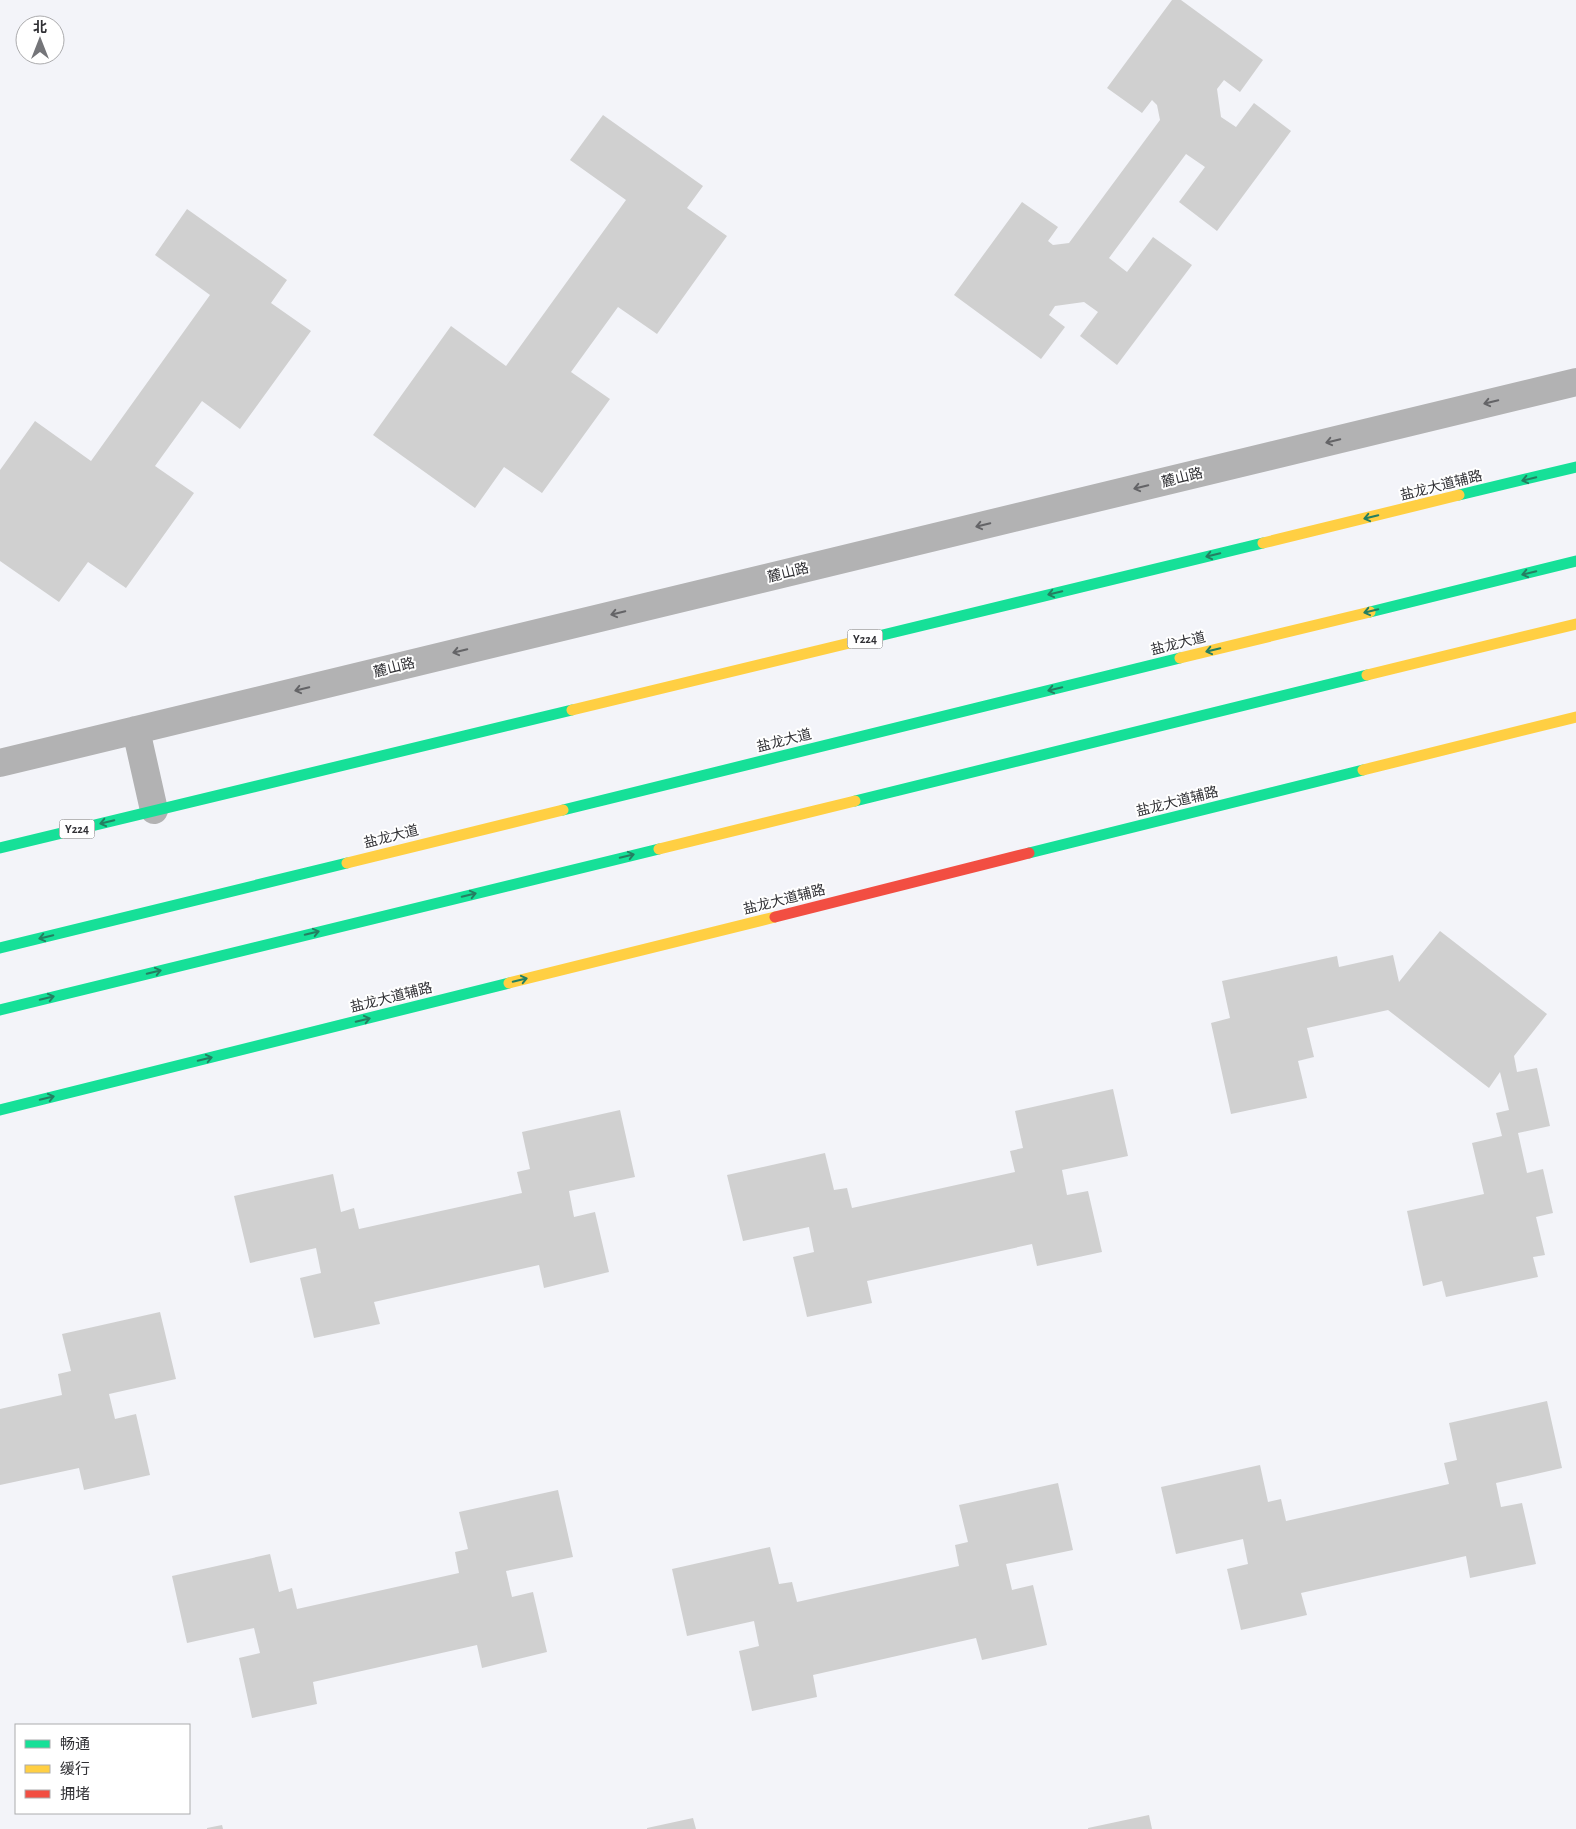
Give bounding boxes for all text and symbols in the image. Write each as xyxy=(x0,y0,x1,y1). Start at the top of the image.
north arrow xyxy=(15,15,65,65)
text: 北 xyxy=(33,20,47,35)
one-way arrow xyxy=(1483,398,1499,407)
one-way arrow xyxy=(1325,436,1341,446)
street label: 麓山路 xyxy=(1160,465,1204,490)
street label: 盐龙大道辅路 xyxy=(1398,467,1484,503)
one-way arrow xyxy=(1521,475,1537,484)
one-way arrow xyxy=(1133,483,1149,492)
one-way arrow xyxy=(1363,513,1379,522)
one-way arrow xyxy=(975,521,991,530)
one-way arrow xyxy=(1205,551,1221,560)
street label: 麓山路 xyxy=(766,560,810,585)
one-way arrow xyxy=(1521,568,1537,578)
one-way arrow xyxy=(1047,589,1063,598)
one-way arrow xyxy=(1363,607,1379,616)
one-way arrow xyxy=(611,609,627,618)
street label: 盐龙大道 xyxy=(1149,628,1207,658)
road number: Y224 xyxy=(848,630,882,648)
one-way arrow xyxy=(1206,646,1222,655)
one-way arrow xyxy=(453,647,469,656)
street label: 麓山路 xyxy=(372,655,416,680)
one-way arrow xyxy=(295,685,311,695)
one-way arrow xyxy=(1048,685,1064,694)
street label: 盐龙大道 xyxy=(755,725,813,755)
street label: 盐龙大道辅路 xyxy=(1134,783,1220,819)
one-way arrow xyxy=(99,818,115,827)
road number: Y224 xyxy=(60,820,94,839)
street label: 盐龙大道 xyxy=(362,821,420,851)
one-way arrow xyxy=(619,851,635,860)
street label: 盐龙大道辅路 xyxy=(741,881,827,917)
one-way arrow xyxy=(461,890,477,899)
one-way arrow xyxy=(303,928,319,937)
one-way arrow xyxy=(38,933,54,942)
one-way arrow xyxy=(145,967,161,976)
one-way arrow xyxy=(512,975,528,984)
street label: 盐龙大道辅路 xyxy=(348,979,434,1015)
one-way arrow xyxy=(39,993,55,1002)
one-way arrow xyxy=(354,1014,370,1024)
one-way arrow xyxy=(196,1054,212,1063)
one-way arrow xyxy=(39,1093,55,1102)
legend xyxy=(15,1724,190,1814)
text: 畅通 xyxy=(60,1736,90,1752)
text: 缓行 xyxy=(60,1761,90,1777)
text: 拥堵 xyxy=(60,1786,90,1802)

